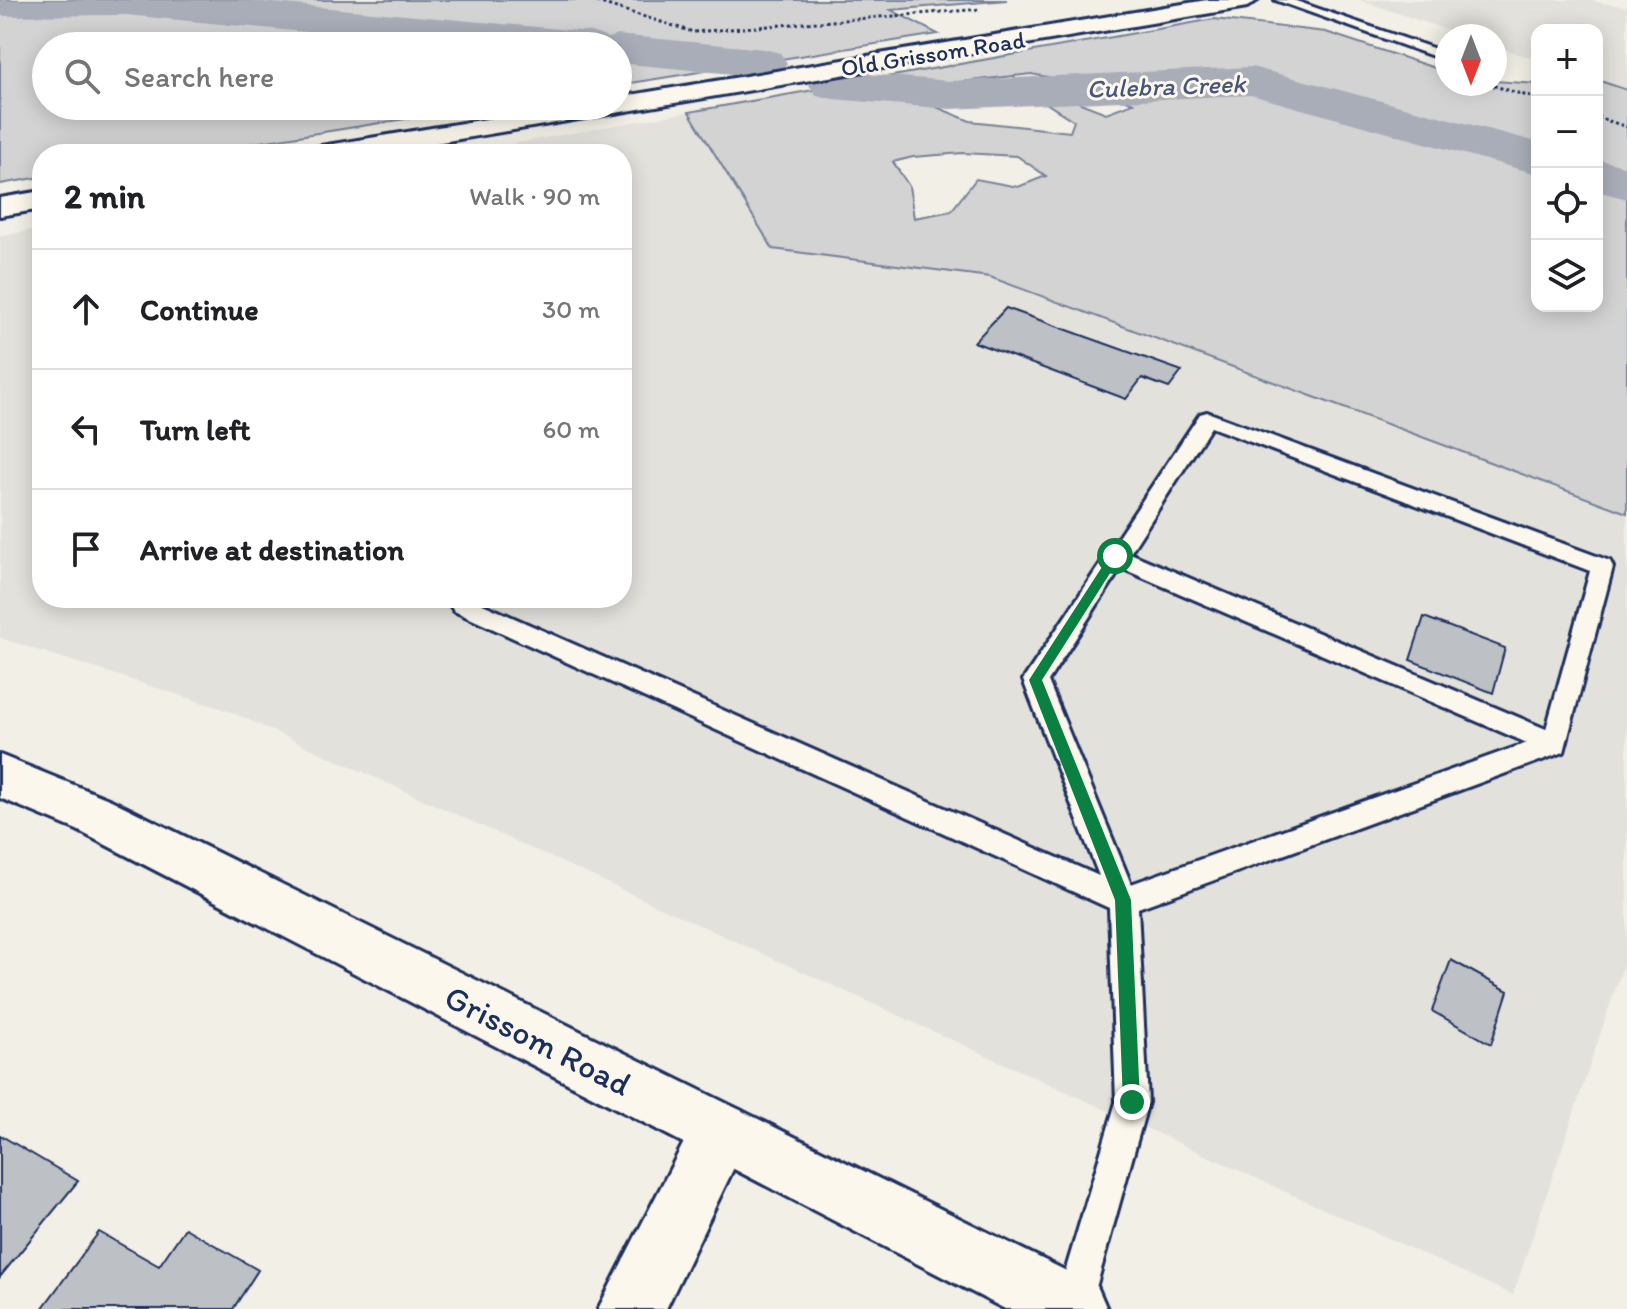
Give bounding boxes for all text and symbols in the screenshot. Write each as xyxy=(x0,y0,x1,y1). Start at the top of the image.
north arrow xyxy=(1435,24,1507,96)
map controls xyxy=(1531,24,1603,312)
button: + xyxy=(1531,24,1603,96)
street label: Old Grissom Road xyxy=(839,25,1027,82)
search box xyxy=(32,32,632,120)
icon: search xyxy=(60,54,104,98)
text: Search here xyxy=(124,58,274,95)
water label: Culebra Creek xyxy=(1086,67,1248,105)
button: − xyxy=(1531,96,1603,168)
button: locate xyxy=(1531,168,1603,240)
text: 2 min xyxy=(64,176,145,217)
text: Walk · 90 m xyxy=(469,180,600,212)
button: layers xyxy=(1531,240,1603,312)
icon: ahead xyxy=(64,287,108,331)
text: Continue xyxy=(140,291,259,328)
text: 30 m xyxy=(542,293,600,325)
icon: left xyxy=(64,407,108,451)
text: Turn left xyxy=(140,411,251,448)
text: 60 m xyxy=(543,413,600,445)
icon: arrive xyxy=(64,527,108,571)
text: Arrive at destination xyxy=(140,531,404,568)
route start xyxy=(1097,538,1133,574)
street label: Grissom Road xyxy=(438,976,638,1105)
route end xyxy=(1114,1084,1150,1120)

